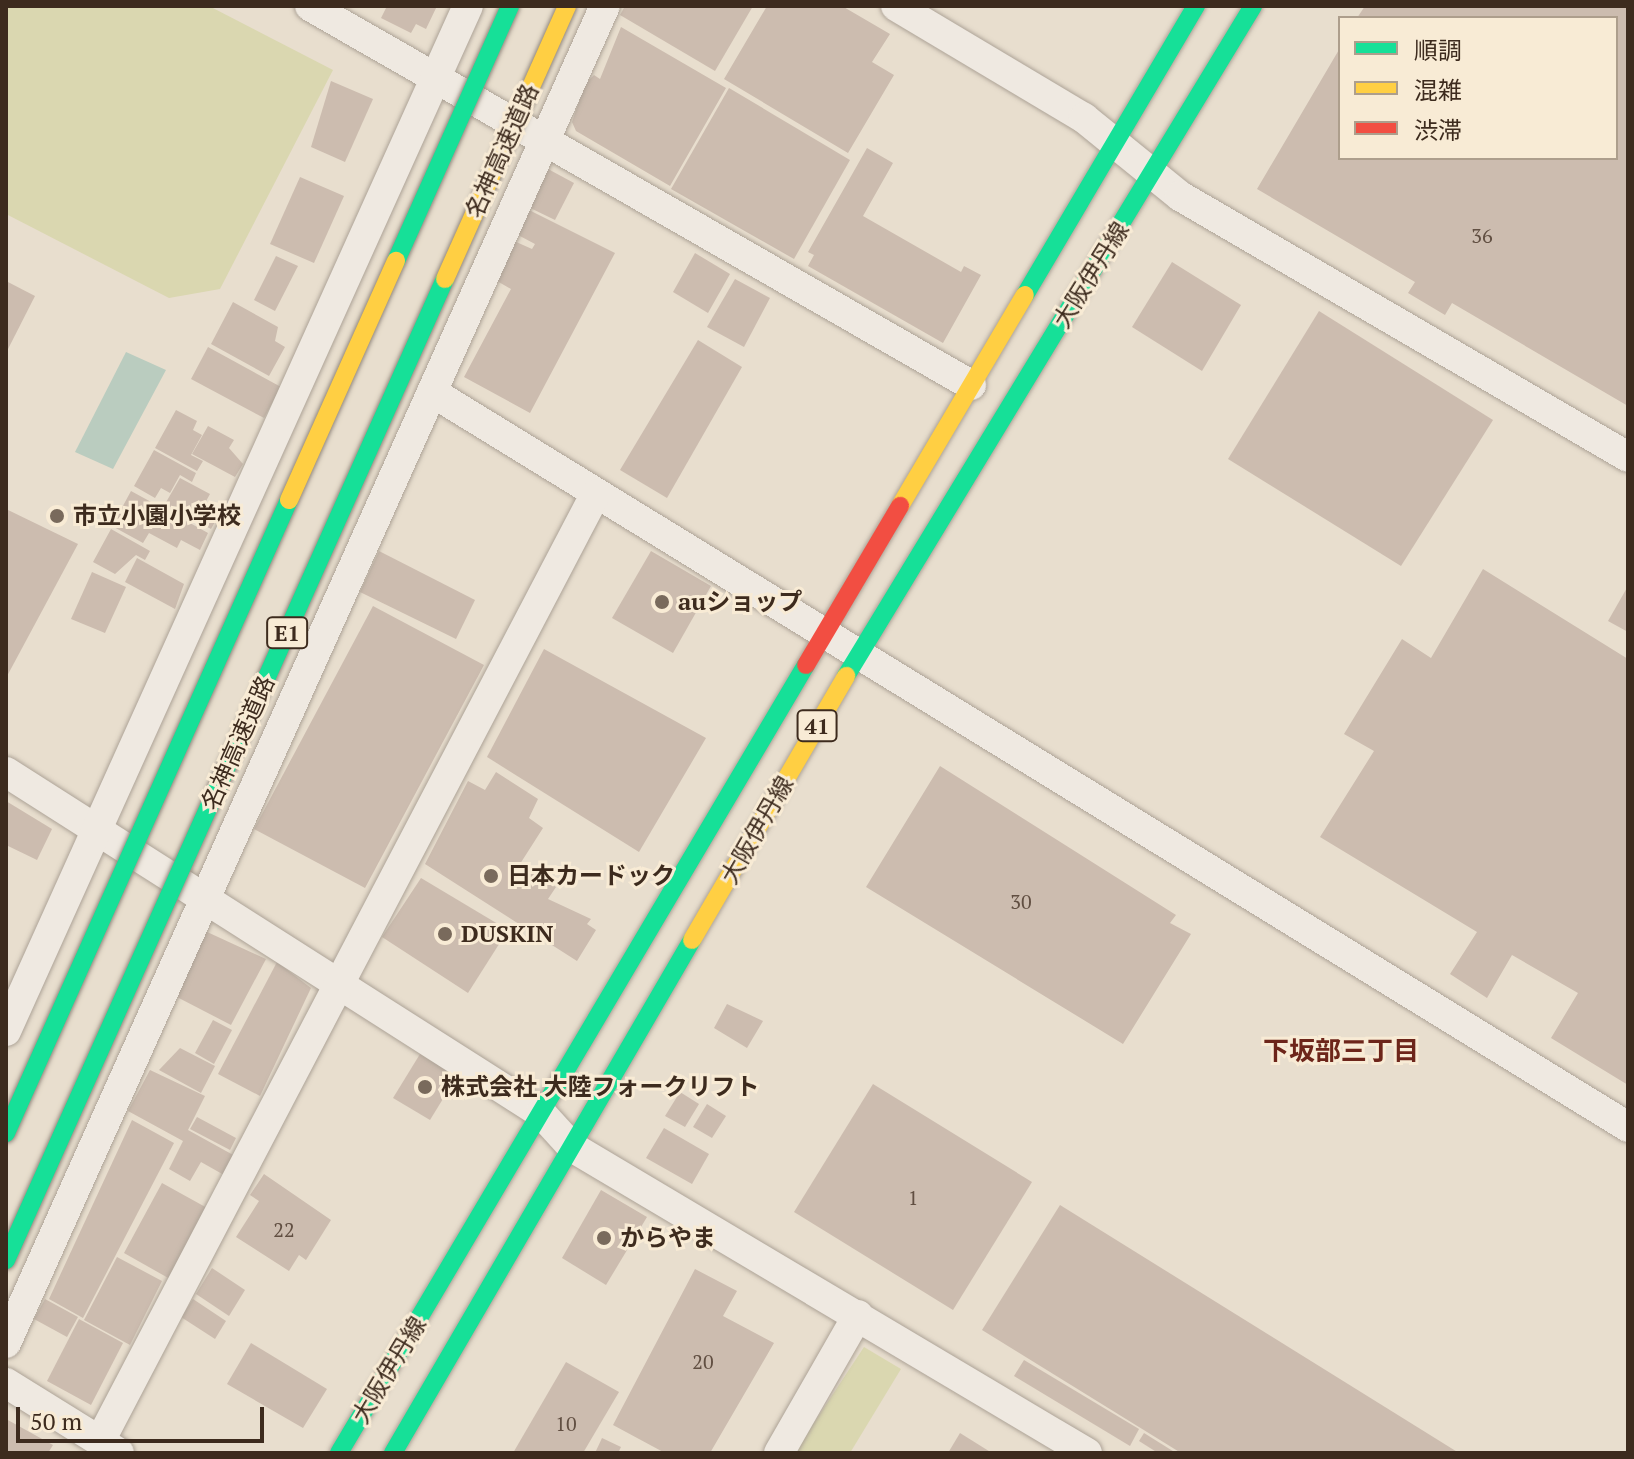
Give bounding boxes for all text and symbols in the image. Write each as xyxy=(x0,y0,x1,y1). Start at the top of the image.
legend xyxy=(1338,16,1618,160)
text: 順調 xyxy=(1414,34,1462,66)
text: 混雑 xyxy=(1414,74,1462,106)
street label: 名神高速道路 xyxy=(460,79,544,223)
text: 渋滞 xyxy=(1414,114,1462,146)
street label: 大阪伊丹線 xyxy=(1047,216,1135,334)
house number: 36 xyxy=(1471,223,1493,247)
place label: 市立小園小学校 xyxy=(73,502,241,530)
marker: 市立小園小学校 xyxy=(48,507,66,525)
place label: auショップ xyxy=(678,588,802,616)
marker: auショップ xyxy=(653,593,671,611)
road number: E1 xyxy=(265,615,309,651)
street label: 名神高速道路 xyxy=(196,671,280,815)
road number: 41 xyxy=(795,708,839,744)
street label: 大阪伊丹線 xyxy=(715,771,799,889)
place label: 日本カードック xyxy=(507,862,675,890)
marker: 日本カードック xyxy=(482,867,500,885)
house number: 30 xyxy=(1010,889,1032,913)
place label: DUSKIN xyxy=(461,920,553,948)
marker: DUSKIN xyxy=(436,925,454,943)
district label: 下坂部三丁目 xyxy=(1263,1035,1419,1067)
place label: 株式会社 大陸フォークリフト xyxy=(441,1073,759,1101)
marker: 株式会社 大陸フォークリフト xyxy=(416,1078,434,1096)
house number: 1 xyxy=(908,1185,918,1209)
house number: 22 xyxy=(273,1217,295,1241)
place label: からやま xyxy=(620,1224,716,1252)
marker: からやま xyxy=(595,1229,613,1247)
street label: 大阪伊丹線 xyxy=(346,1311,432,1429)
house number: 20 xyxy=(692,1349,714,1373)
scale bar xyxy=(20,1391,268,1441)
text: 50 m xyxy=(30,1405,82,1437)
house number: 10 xyxy=(555,1411,577,1435)

